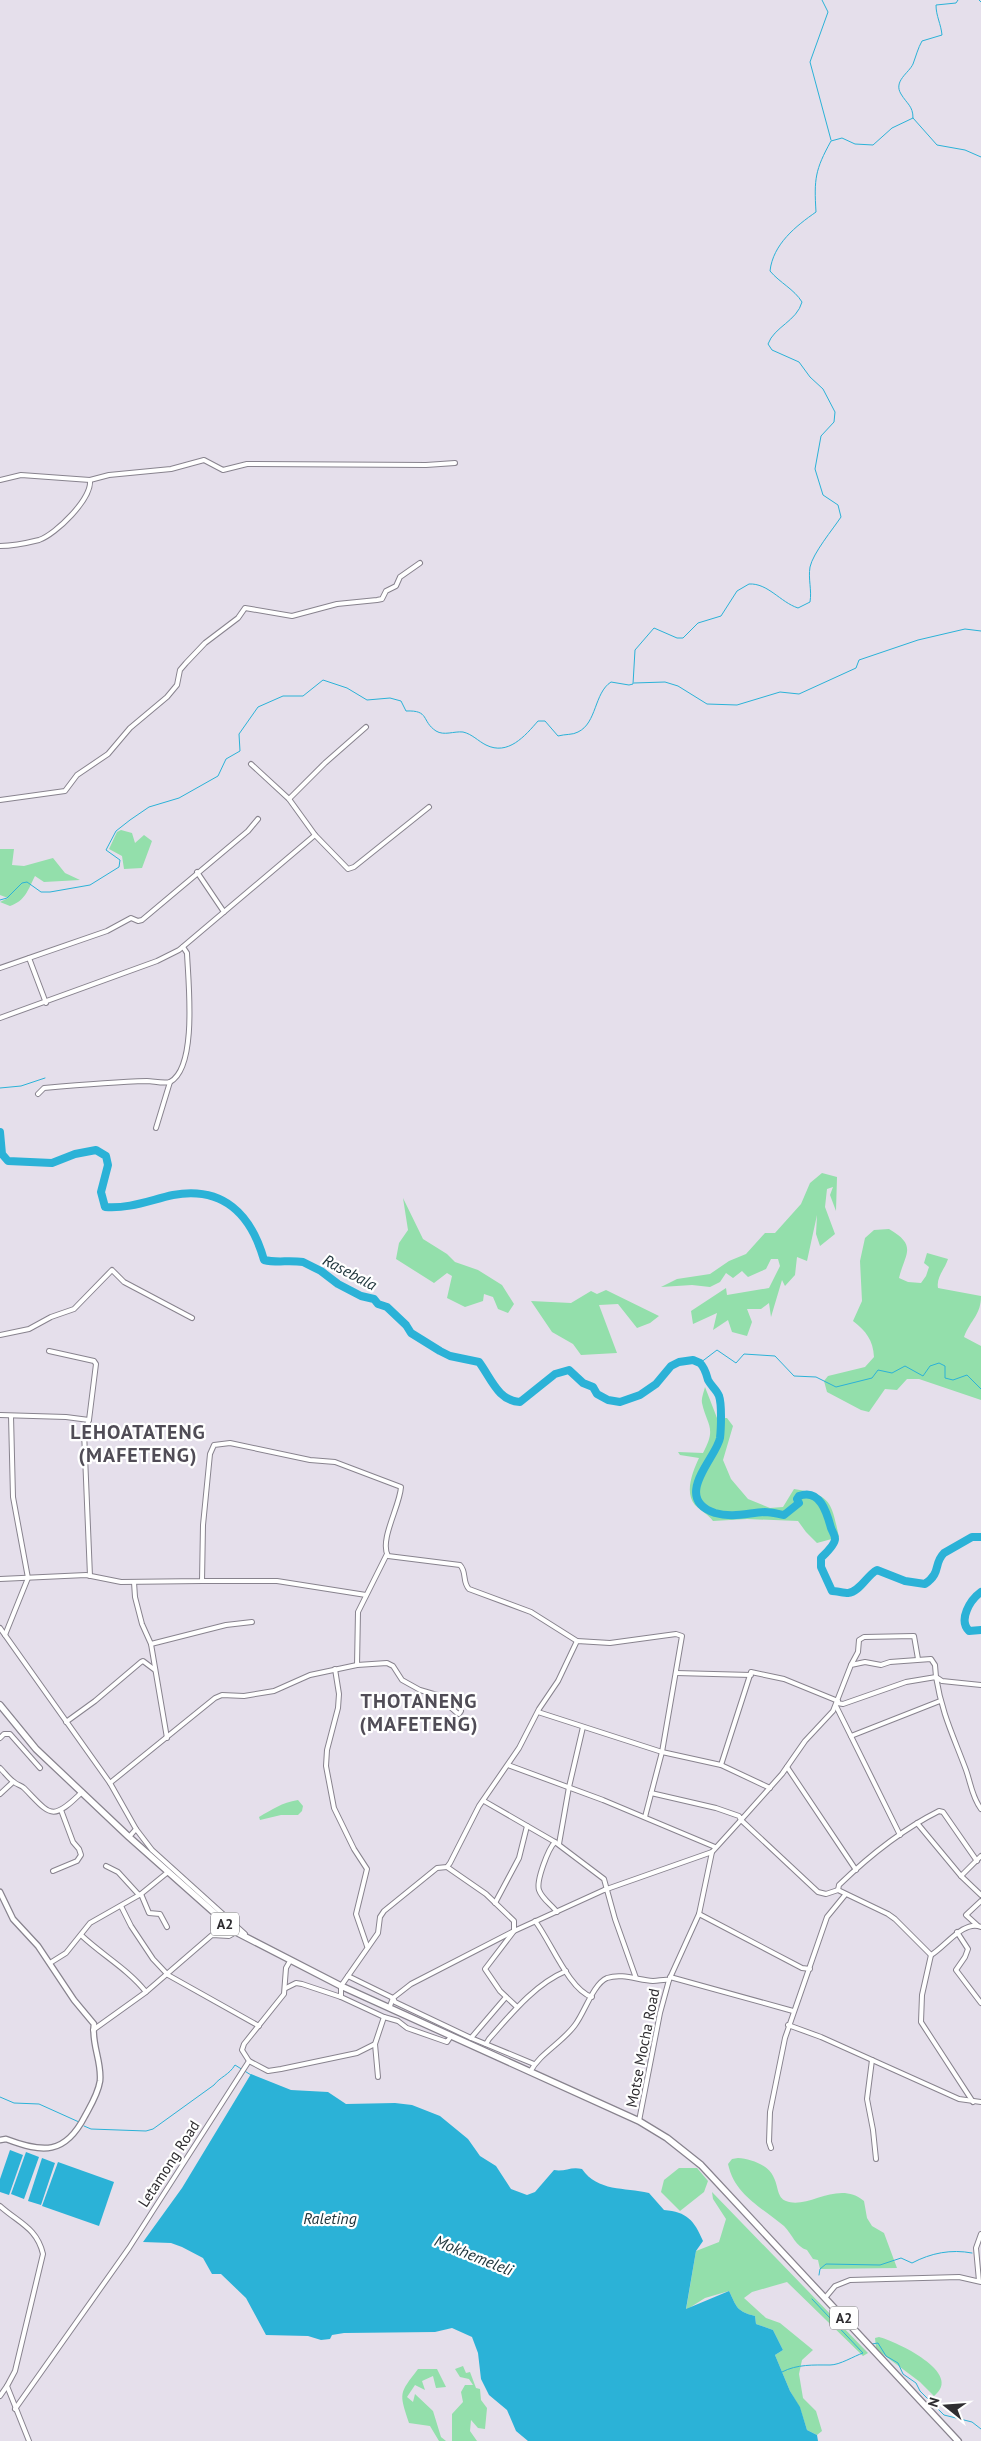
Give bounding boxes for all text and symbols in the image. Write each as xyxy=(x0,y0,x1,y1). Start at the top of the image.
water label: Rasebala xyxy=(320,1250,381,1295)
district label: LEHOATATENG (MAFETENG) xyxy=(70,1419,206,1468)
district label: THOTANENG (MAFETENG) xyxy=(360,1688,478,1737)
road number: A2 xyxy=(211,1912,239,1936)
street label: Motse Mocha Road xyxy=(622,1987,663,2109)
street label: Letamong Road xyxy=(134,2117,204,2211)
water label: Raleting xyxy=(303,2208,357,2228)
water label: Mokhemeleli xyxy=(432,2230,517,2280)
road number: A2 xyxy=(830,2306,858,2330)
north arrow xyxy=(921,2381,971,2431)
text: N xyxy=(924,2395,944,2409)

